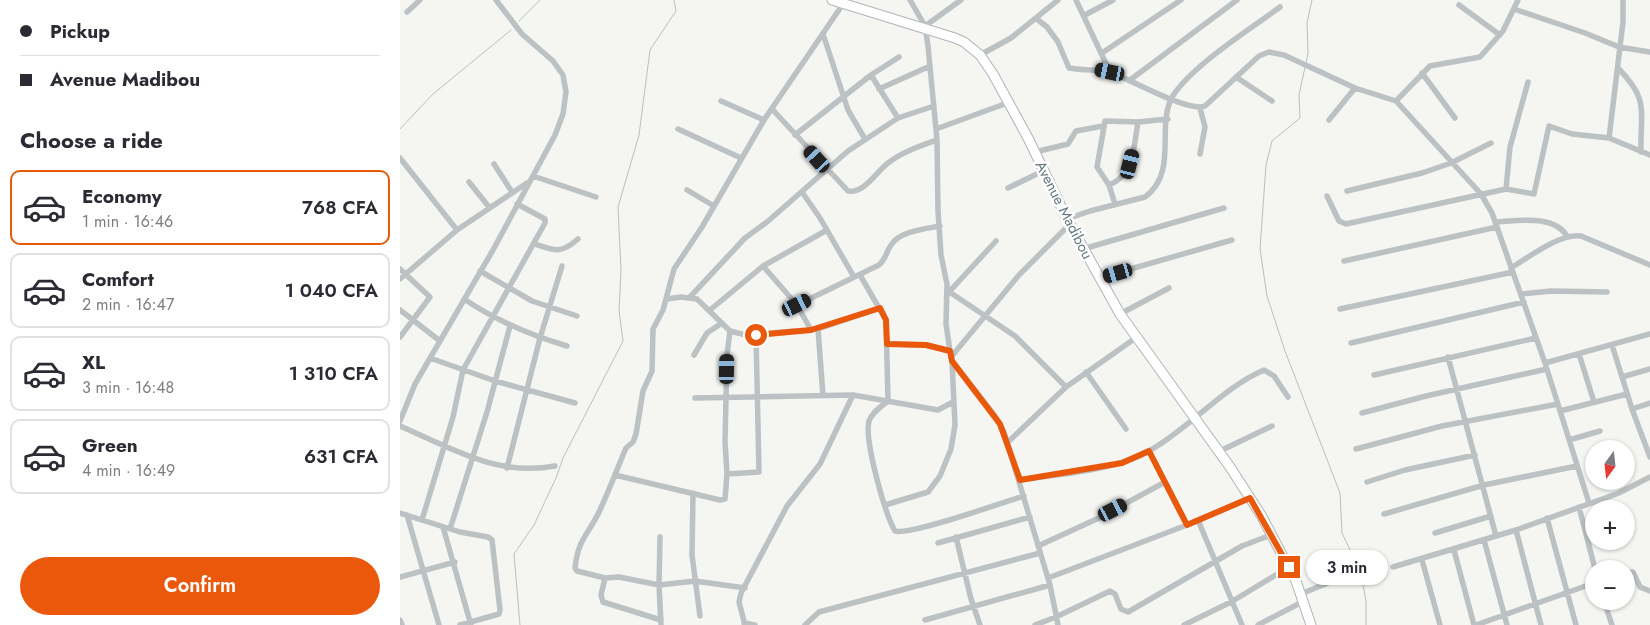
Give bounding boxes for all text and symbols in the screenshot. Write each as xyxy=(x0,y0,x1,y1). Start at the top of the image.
text: Pickup xyxy=(50,18,110,45)
car xyxy=(1093,62,1126,82)
text: Avenue Madibou xyxy=(50,66,200,93)
text: Choose a ride xyxy=(20,124,163,156)
car xyxy=(801,143,832,175)
car xyxy=(1119,148,1140,180)
street label: Avenue Madibou xyxy=(1030,157,1098,263)
text: Economy xyxy=(82,183,162,210)
icon: car xyxy=(22,185,67,230)
text: 768 CFA xyxy=(302,194,378,221)
text: 1 min · 16:46 xyxy=(82,210,173,233)
car xyxy=(1101,262,1134,284)
text: Comfort xyxy=(82,266,154,293)
icon: car xyxy=(22,268,67,313)
text: 1 040 CFA xyxy=(285,277,378,304)
car xyxy=(780,292,813,318)
text: 2 min · 16:47 xyxy=(82,293,174,316)
route start xyxy=(745,324,767,346)
text: XL xyxy=(82,349,105,376)
icon: car xyxy=(22,351,67,396)
car xyxy=(719,354,734,384)
text: 1 310 CFA xyxy=(289,360,378,387)
text: 3 min · 16:48 xyxy=(82,376,174,399)
text: Green xyxy=(82,432,138,459)
icon: car xyxy=(22,434,67,479)
north arrow xyxy=(1585,440,1635,490)
map controls xyxy=(1585,440,1635,610)
text: 631 CFA xyxy=(304,443,378,470)
text: 4 min · 16:49 xyxy=(82,459,175,482)
car xyxy=(1096,497,1129,523)
button: + xyxy=(1585,500,1635,550)
callout: 3 min xyxy=(1306,550,1389,584)
route end xyxy=(1278,556,1300,578)
text: 3 min xyxy=(1327,556,1367,579)
button: Confirm xyxy=(20,557,380,615)
button: − xyxy=(1585,560,1635,610)

